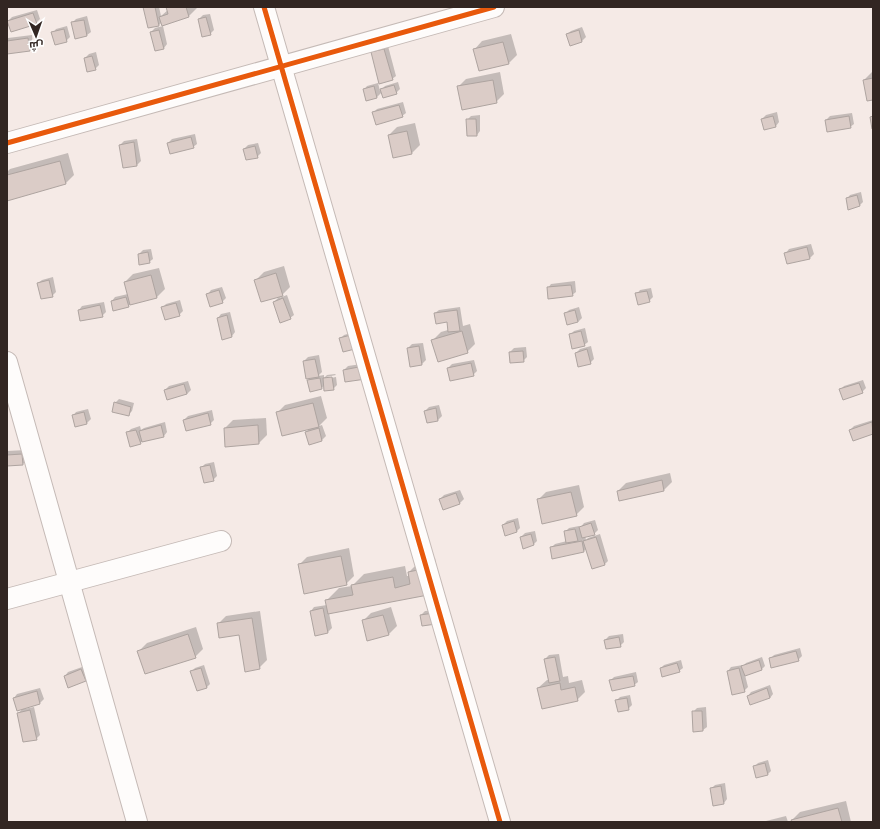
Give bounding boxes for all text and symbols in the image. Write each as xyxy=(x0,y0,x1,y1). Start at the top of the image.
north arrow xyxy=(16,16,56,56)
text: ش xyxy=(29,39,44,52)

